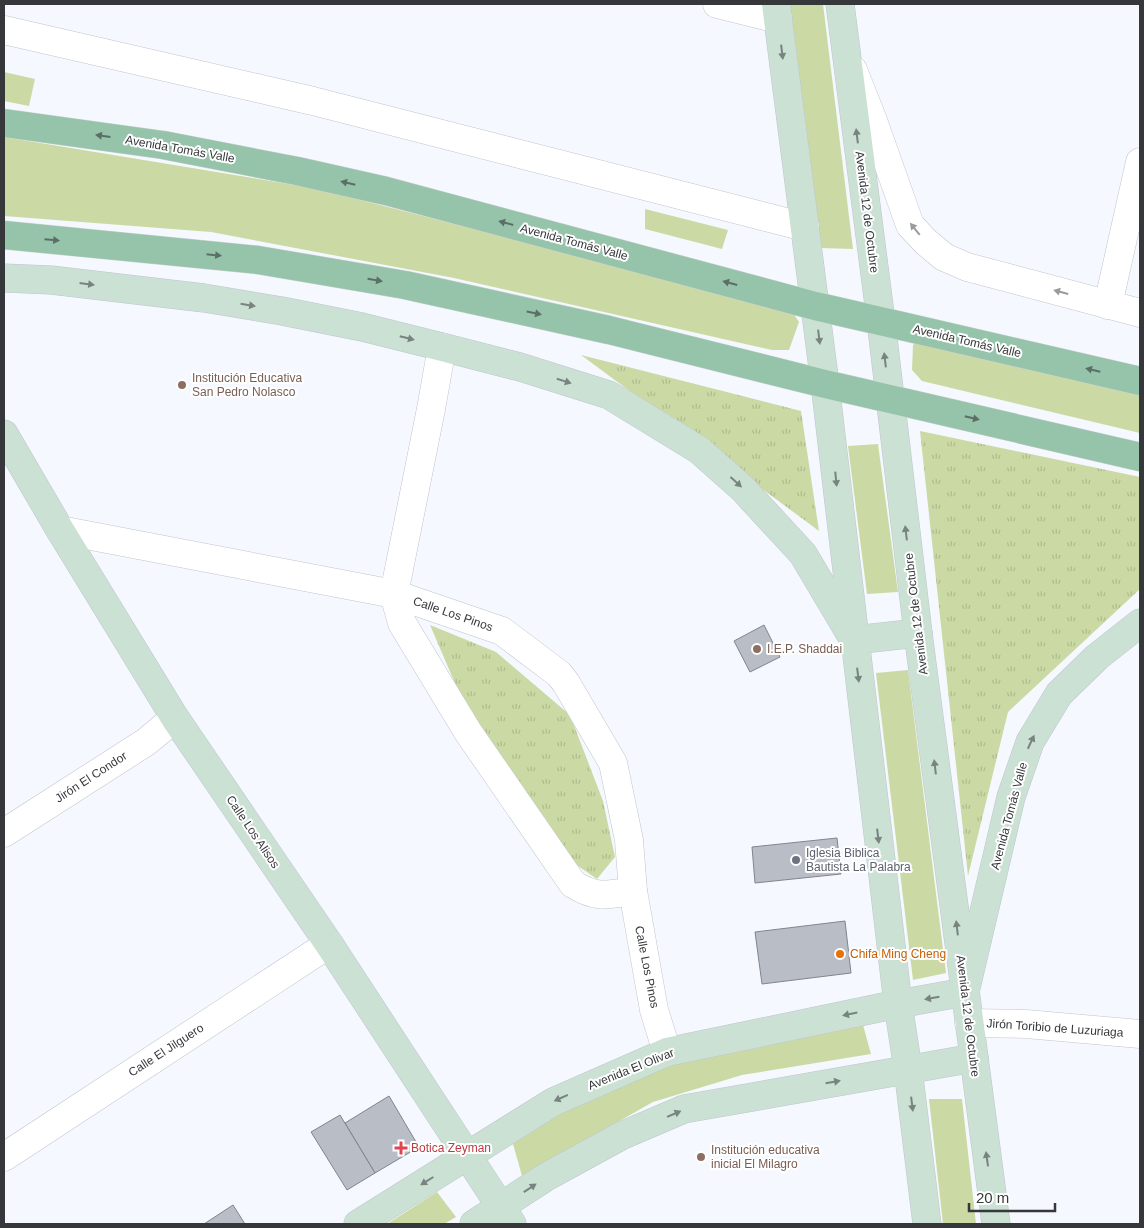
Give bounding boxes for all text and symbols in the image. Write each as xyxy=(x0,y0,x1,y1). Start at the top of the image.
one-way arrow xyxy=(779,44,787,60)
one-way arrow xyxy=(853,128,861,144)
one-way arrow xyxy=(94,132,110,140)
street label: Avenida Tomás Valle xyxy=(124,132,236,166)
street label: Avenida 12 de Octubre xyxy=(853,150,881,274)
one-way arrow xyxy=(341,179,356,187)
one-way arrow xyxy=(498,219,513,227)
street label: Avenida Tomás Valle xyxy=(519,221,630,263)
one-way arrow xyxy=(909,223,920,236)
one-way arrow xyxy=(45,236,61,244)
one-way arrow xyxy=(206,251,222,259)
one-way arrow xyxy=(367,276,383,284)
one-way arrow xyxy=(723,279,738,287)
one-way arrow xyxy=(80,280,96,288)
one-way arrow xyxy=(1053,288,1068,296)
one-way arrow xyxy=(241,302,257,310)
one-way arrow xyxy=(526,309,541,317)
street label: Avenida Tomás Valle xyxy=(911,322,1023,360)
one-way arrow xyxy=(815,329,823,345)
one-way arrow xyxy=(400,334,415,342)
one-way arrow xyxy=(881,351,889,367)
one-way arrow xyxy=(1085,366,1100,374)
place label: Institución Educativa San Pedro Nolasco xyxy=(192,371,302,399)
one-way arrow xyxy=(557,377,572,385)
marker: Institución Educativa San Pedro Nolasco xyxy=(176,379,188,391)
one-way arrow xyxy=(964,414,979,422)
one-way arrow xyxy=(832,471,840,487)
one-way arrow xyxy=(729,476,741,488)
one-way arrow xyxy=(902,524,910,540)
street label: Avenida 12 de Octubre xyxy=(902,552,930,676)
street label: Calle Los Pinos xyxy=(411,594,495,634)
place label: I.E.P. Shaddai xyxy=(767,642,842,656)
marker: I.E.P. Shaddai xyxy=(751,643,763,655)
one-way arrow xyxy=(854,667,862,683)
one-way arrow xyxy=(1027,735,1035,749)
street label: Jirón El Condor xyxy=(53,749,129,805)
one-way arrow xyxy=(931,759,939,775)
street label: Avenida Tomás Valle xyxy=(988,760,1030,871)
street label: Calle Los Alisos xyxy=(224,793,282,871)
one-way arrow xyxy=(874,829,882,845)
place label: Iglesia Biblica Bautista La Palabra xyxy=(806,846,911,874)
marker: Iglesia Biblica Bautista La Palabra xyxy=(790,854,802,866)
one-way arrow xyxy=(953,920,961,936)
street label: Calle Los Pinos xyxy=(632,925,662,1009)
place label: Chifa Ming Cheng xyxy=(850,947,946,961)
marker: Chifa Ming Cheng xyxy=(834,948,846,960)
street label: Avenida 12 de Octubre xyxy=(954,954,982,1078)
one-way arrow xyxy=(923,995,939,1003)
one-way arrow xyxy=(843,1010,858,1018)
street label: Jirón Toribio de Luzuriaga xyxy=(986,1016,1124,1040)
street label: Calle El Jilguero xyxy=(126,1020,206,1079)
street label: Avenida El Olivar xyxy=(586,1045,676,1093)
one-way arrow xyxy=(825,1078,841,1086)
one-way arrow xyxy=(554,1095,568,1103)
one-way arrow xyxy=(908,1096,916,1112)
one-way arrow xyxy=(667,1109,681,1117)
place label: Botica Zeyman xyxy=(411,1141,491,1155)
marker: Botica Zeyman xyxy=(395,1142,407,1154)
place label: Institución educativa inicial El Milagro xyxy=(711,1143,820,1171)
one-way arrow xyxy=(983,1150,991,1166)
marker: Institución educativa inicial El Milagro xyxy=(695,1151,707,1163)
one-way arrow xyxy=(421,1177,434,1186)
scale bar xyxy=(969,1180,1055,1212)
one-way arrow xyxy=(523,1183,537,1193)
text: 20 m xyxy=(976,1189,1009,1206)

